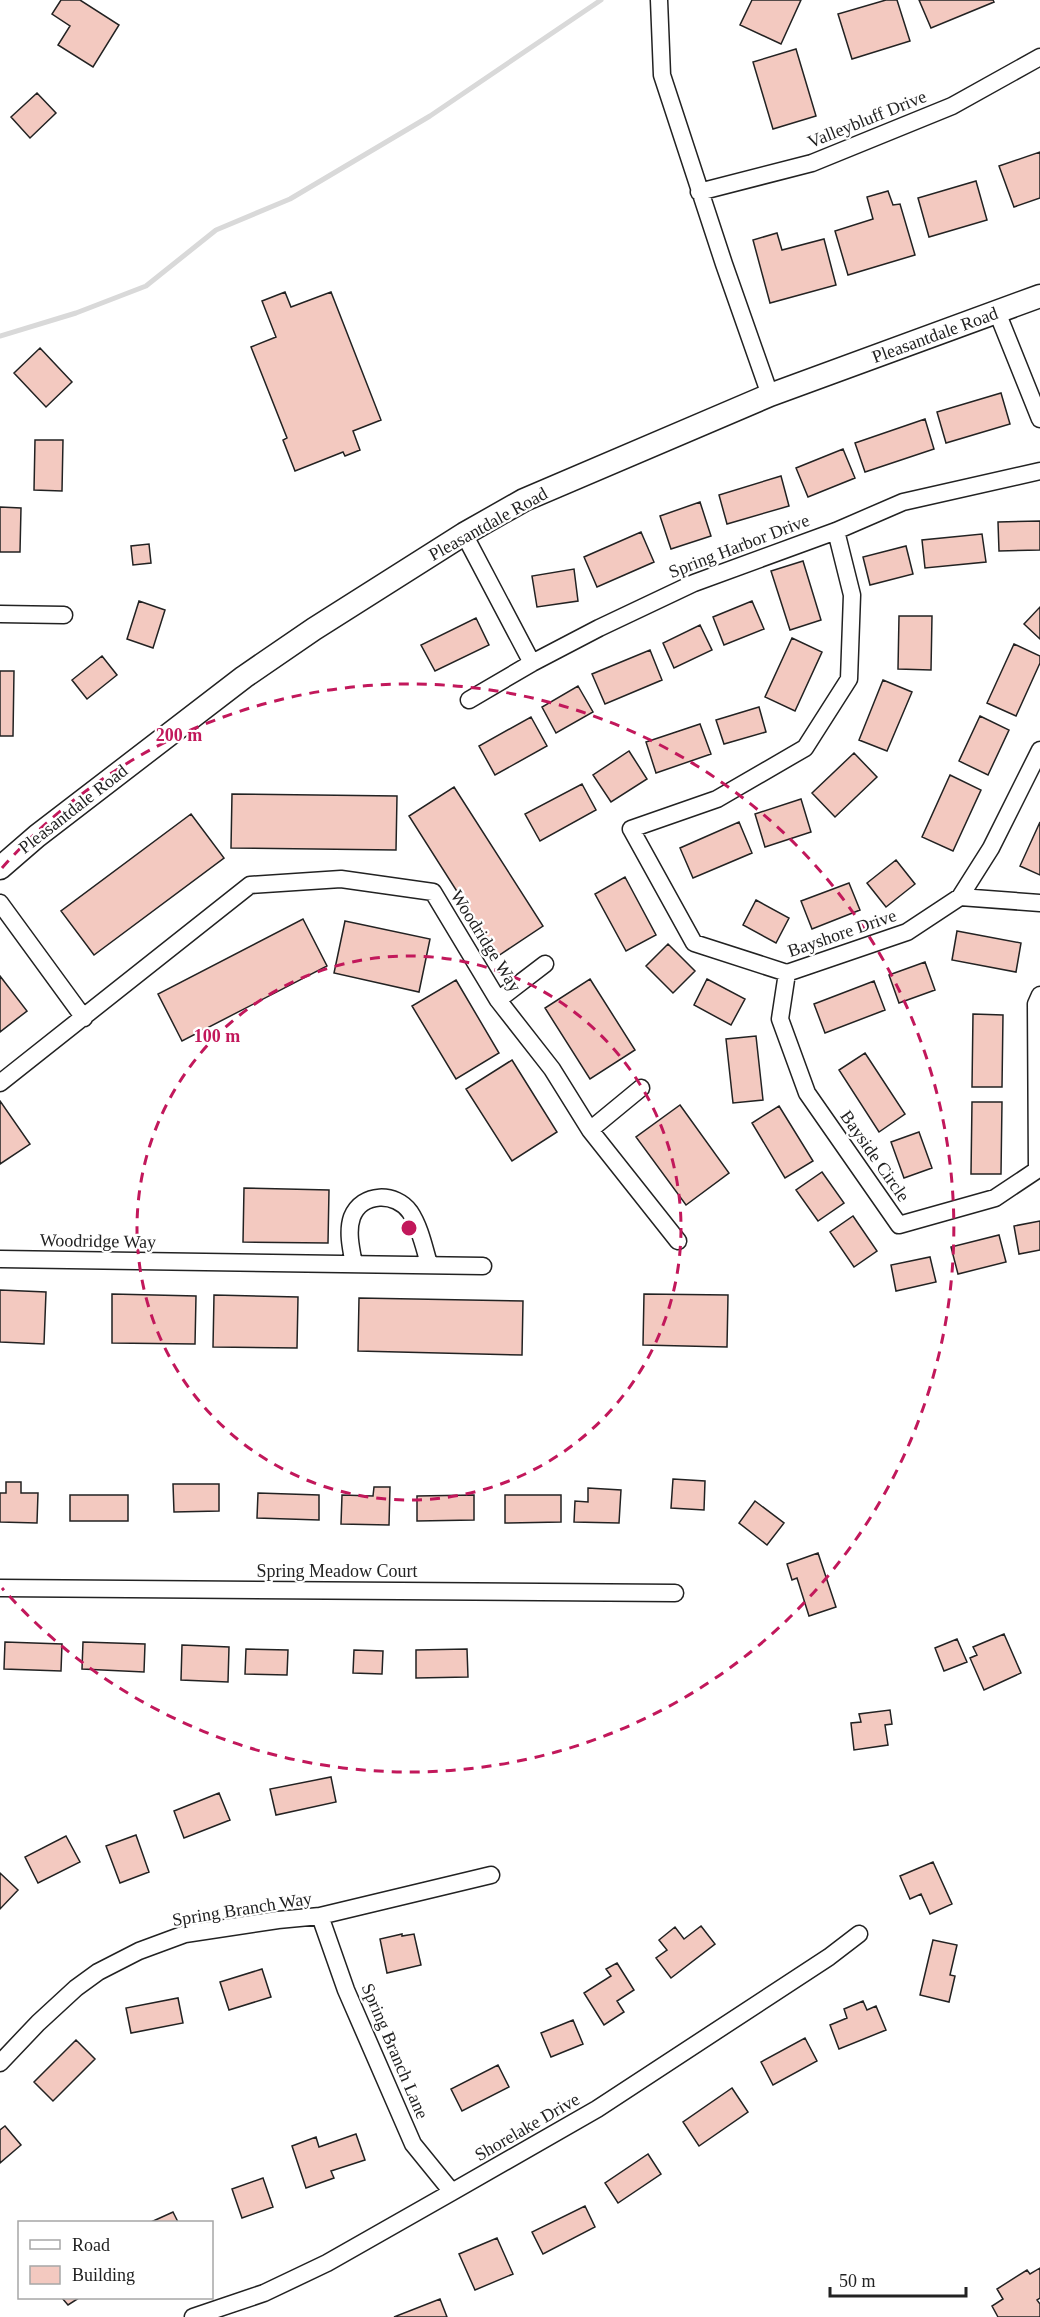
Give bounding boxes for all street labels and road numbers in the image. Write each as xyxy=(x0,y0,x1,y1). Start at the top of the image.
street label: Valleybluff Drive xyxy=(805,86,929,152)
street label: Pleasantdale Road xyxy=(869,303,1001,367)
street label: Pleasantdale Road xyxy=(425,483,551,565)
street label: Spring Harbor Drive xyxy=(666,510,812,582)
street label: Pleasantdale Road xyxy=(15,760,131,858)
street label: Woodridge Way xyxy=(447,886,525,996)
street label: Bayshore Drive xyxy=(785,905,899,961)
street label: Bayside Circle xyxy=(836,1107,914,1205)
street label: Woodridge Way xyxy=(40,1230,156,1252)
street label: Spring Meadow Court xyxy=(257,1561,418,1581)
street label: Spring Branch Way xyxy=(171,1888,313,1930)
street label: Spring Branch Lane xyxy=(357,1980,433,2122)
street label: Shorelake Drive xyxy=(471,2089,583,2165)

